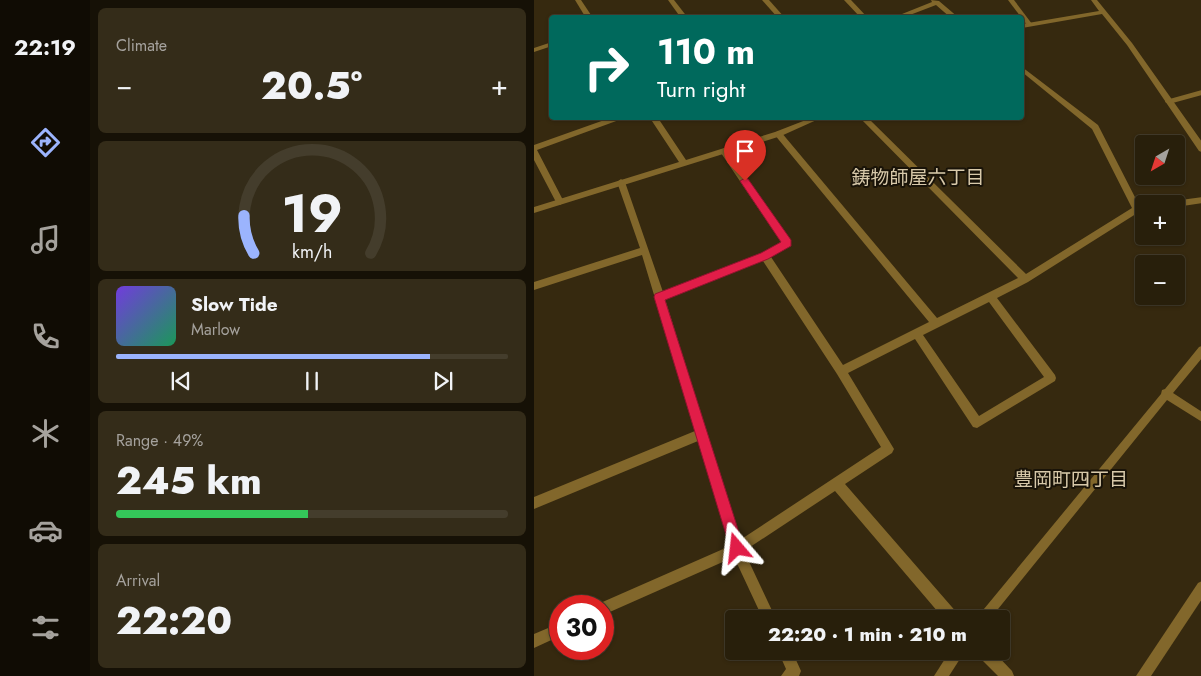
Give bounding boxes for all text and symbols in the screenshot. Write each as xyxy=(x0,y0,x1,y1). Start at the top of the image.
text: 110 m xyxy=(657,27,755,77)
text: 22:19 xyxy=(14,31,76,63)
text: Climate xyxy=(116,34,167,57)
icon: right xyxy=(574,35,639,100)
text: 20.5° xyxy=(261,58,362,113)
text: − xyxy=(116,65,133,106)
text: + xyxy=(491,65,508,106)
text: Turn right xyxy=(657,73,745,105)
icon: directions xyxy=(28,125,63,160)
pin xyxy=(724,130,766,181)
north arrow xyxy=(1135,135,1185,185)
map controls xyxy=(1135,135,1185,305)
icon: arrive xyxy=(731,137,759,165)
district label: 鋳物師屋六丁目 xyxy=(851,164,985,191)
text: 19 xyxy=(281,176,343,252)
button: + xyxy=(1135,195,1185,245)
icon: music xyxy=(28,222,63,257)
text: km/h xyxy=(292,239,332,265)
button: − xyxy=(1135,255,1185,305)
text: Slow Tide xyxy=(191,291,278,318)
text: Marlow xyxy=(191,318,240,341)
icon: phone xyxy=(28,319,63,354)
icon: previous xyxy=(167,367,195,395)
icon: pause xyxy=(298,367,326,395)
icon: next xyxy=(429,367,457,395)
icon: climate xyxy=(28,416,63,451)
text: Range · 49% xyxy=(116,429,203,452)
text: 245 km xyxy=(116,453,262,508)
district label: 豊岡町四丁目 xyxy=(1014,466,1128,493)
icon: car xyxy=(28,513,63,548)
position arrow xyxy=(710,521,762,573)
text: Arrival xyxy=(116,569,160,592)
text: 22:20 xyxy=(116,593,232,648)
speed limit sign: 30 xyxy=(549,595,614,660)
icon: filters xyxy=(28,610,63,645)
text: 22:20 · 1 min · 210 m xyxy=(768,621,967,648)

